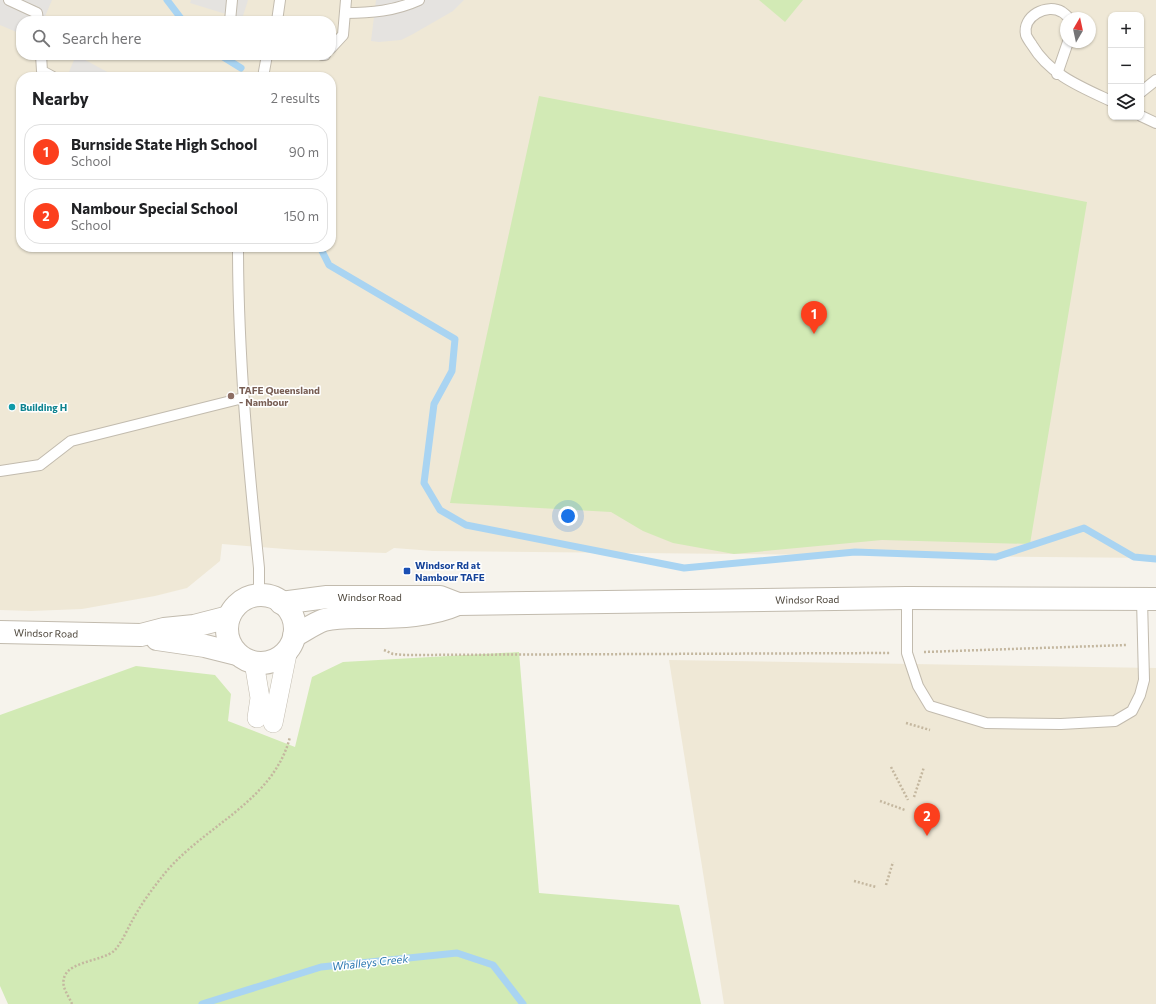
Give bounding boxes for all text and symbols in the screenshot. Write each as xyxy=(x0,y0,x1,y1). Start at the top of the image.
north arrow xyxy=(1060,12,1096,48)
map controls xyxy=(1108,12,1144,120)
button: + xyxy=(1108,12,1144,48)
search box xyxy=(16,16,336,60)
icon: search xyxy=(30,27,52,49)
text: Search here xyxy=(62,29,141,47)
button: − xyxy=(1108,48,1144,84)
button: layers xyxy=(1108,84,1144,120)
text: Nearby xyxy=(32,88,89,109)
text: 2 results xyxy=(271,90,320,106)
text: Burnside State High School xyxy=(71,135,257,153)
text: 1 xyxy=(43,144,49,160)
text: 90 m xyxy=(289,144,319,160)
text: School xyxy=(71,153,111,169)
text: Nambour Special School xyxy=(71,199,238,217)
text: 2 xyxy=(42,208,50,224)
text: 150 m xyxy=(284,208,319,224)
text: School xyxy=(71,217,111,233)
pin: 1 xyxy=(801,301,827,334)
place label: TAFE Queensland - Nambour xyxy=(239,384,320,408)
marker: TAFE Queensland - Nambour xyxy=(226,391,236,401)
place label: Building H xyxy=(20,401,67,413)
marker: Building H xyxy=(7,402,17,412)
your location xyxy=(558,506,578,526)
place label: Windsor Rd at Nambour TAFE xyxy=(415,559,485,583)
marker: Windsor Rd at Nambour TAFE xyxy=(402,566,412,576)
street label: Windsor Road xyxy=(338,591,402,603)
street label: Windsor Road xyxy=(775,593,840,606)
street label: Windsor Road xyxy=(14,626,78,640)
pin: 2 xyxy=(914,803,940,836)
water label: Whalleys Creek xyxy=(331,951,410,972)

